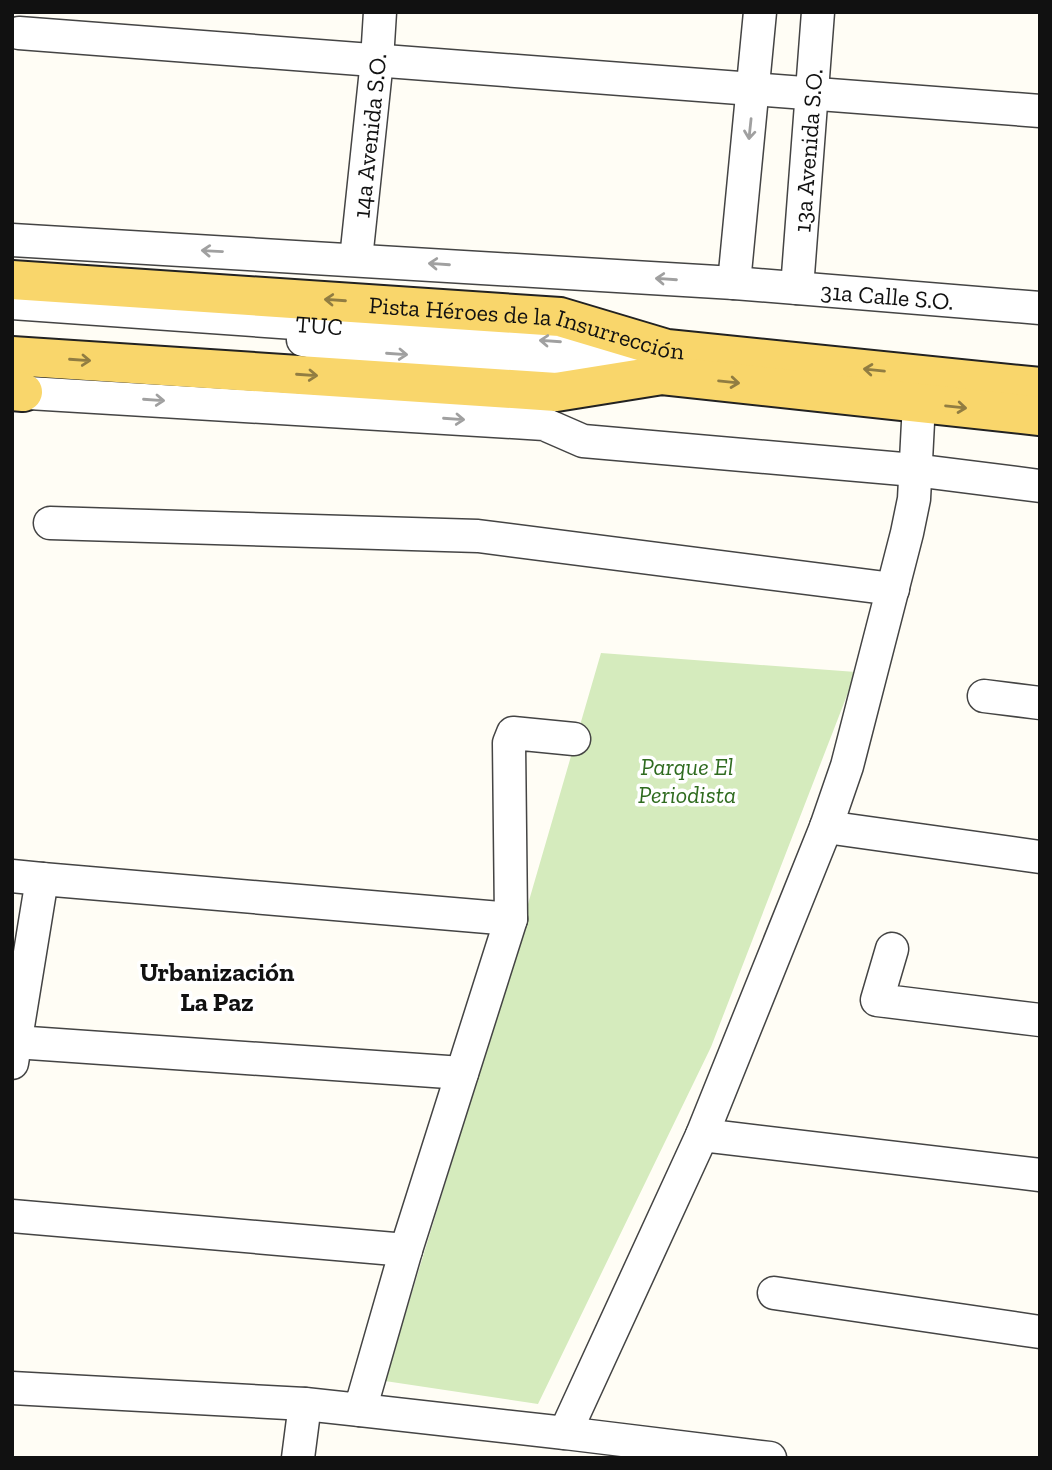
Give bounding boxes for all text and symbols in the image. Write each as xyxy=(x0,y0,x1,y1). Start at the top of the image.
street label: 14a Avenida S.O. xyxy=(346,52,392,220)
street label: 13a Avenida S.O. xyxy=(787,67,828,234)
one-way arrow xyxy=(743,117,756,140)
one-way arrow xyxy=(201,244,223,257)
one-way arrow xyxy=(427,258,450,271)
one-way arrow xyxy=(655,272,678,285)
street label: 31a Calle S.O. xyxy=(819,276,955,315)
street label: Pista Héroes de la Insurrección xyxy=(368,290,686,365)
one-way arrow xyxy=(324,293,346,306)
street label: TUC xyxy=(295,309,344,341)
one-way arrow xyxy=(539,334,562,347)
one-way arrow xyxy=(385,348,407,361)
one-way arrow xyxy=(69,354,91,367)
one-way arrow xyxy=(864,363,886,376)
one-way arrow xyxy=(296,368,319,381)
one-way arrow xyxy=(718,376,740,389)
one-way arrow xyxy=(142,394,165,407)
one-way arrow xyxy=(944,401,966,414)
one-way arrow xyxy=(442,413,465,426)
park label: Parque El Periodista xyxy=(638,752,736,809)
district label: Urbanización La Paz xyxy=(140,956,295,1018)

